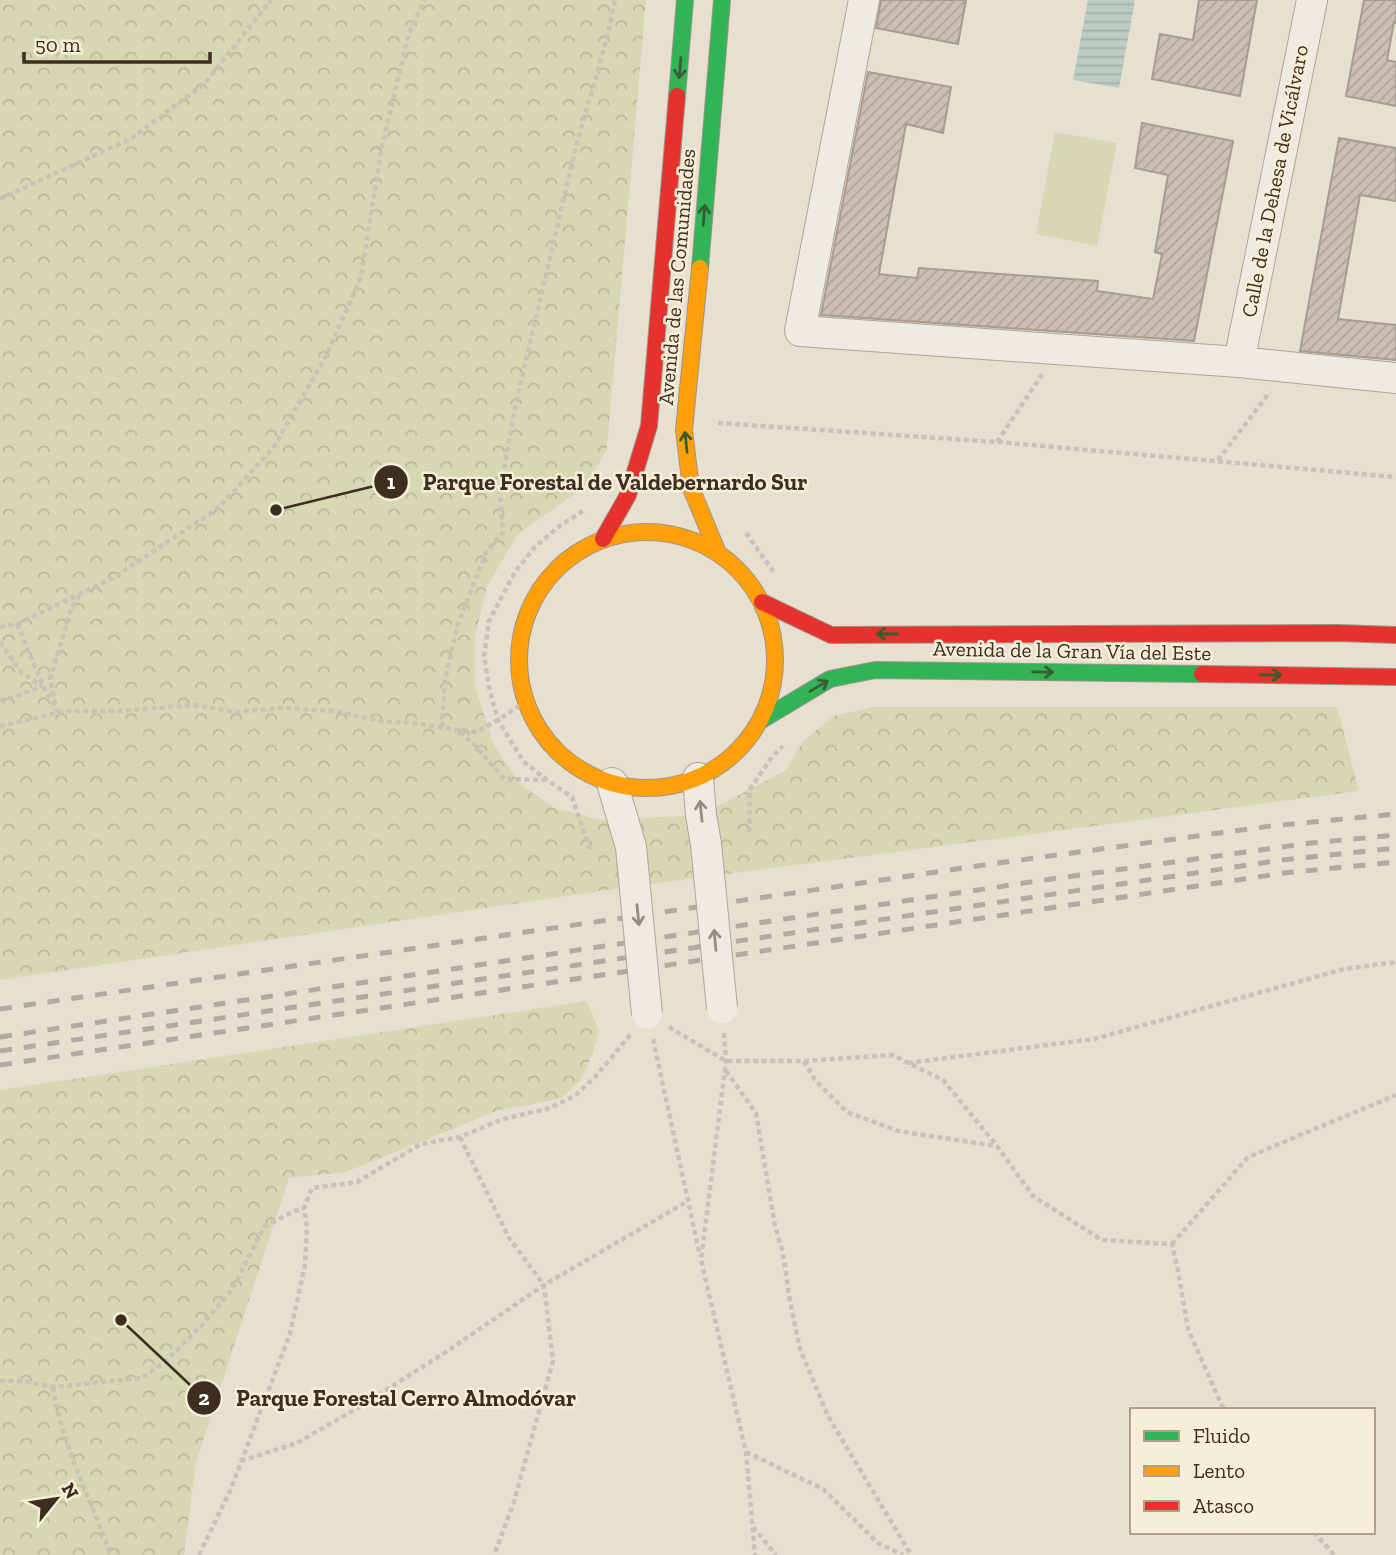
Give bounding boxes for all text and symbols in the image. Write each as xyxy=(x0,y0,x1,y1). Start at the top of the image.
scale bar xyxy=(24,21,210,65)
text: 50 m xyxy=(35,32,81,57)
street label: Calle de la Dehesa de Vicálvaro xyxy=(1236,43,1313,319)
one-way arrow xyxy=(673,56,686,79)
street label: Avenida de las Comunidades xyxy=(653,148,700,406)
one-way arrow xyxy=(698,205,711,227)
one-way arrow xyxy=(679,431,692,454)
callout: Parque Forestal de Valdebernardo Sur xyxy=(373,460,822,504)
text: Parque Forestal de Valdebernardo Sur xyxy=(423,468,807,496)
text: 1 xyxy=(387,469,396,494)
one-way arrow xyxy=(876,628,899,641)
street label: Avenida de la Gran Vía del Este xyxy=(933,636,1212,665)
one-way arrow xyxy=(1032,665,1055,679)
one-way arrow xyxy=(1259,668,1282,682)
one-way arrow xyxy=(808,678,828,692)
one-way arrow xyxy=(694,800,707,823)
one-way arrow xyxy=(631,904,644,926)
one-way arrow xyxy=(709,929,722,952)
callout: Parque Forestal Cerro Almodóvar xyxy=(187,1376,590,1420)
text: Parque Forestal Cerro Almodóvar xyxy=(236,1384,576,1412)
text: 2 xyxy=(198,1385,210,1410)
legend xyxy=(1130,1408,1375,1534)
text: Fluido xyxy=(1193,1423,1250,1448)
text: Lento xyxy=(1193,1458,1245,1483)
north arrow xyxy=(21,1464,91,1534)
text: N xyxy=(57,1479,84,1503)
text: Atasco xyxy=(1193,1493,1254,1518)

